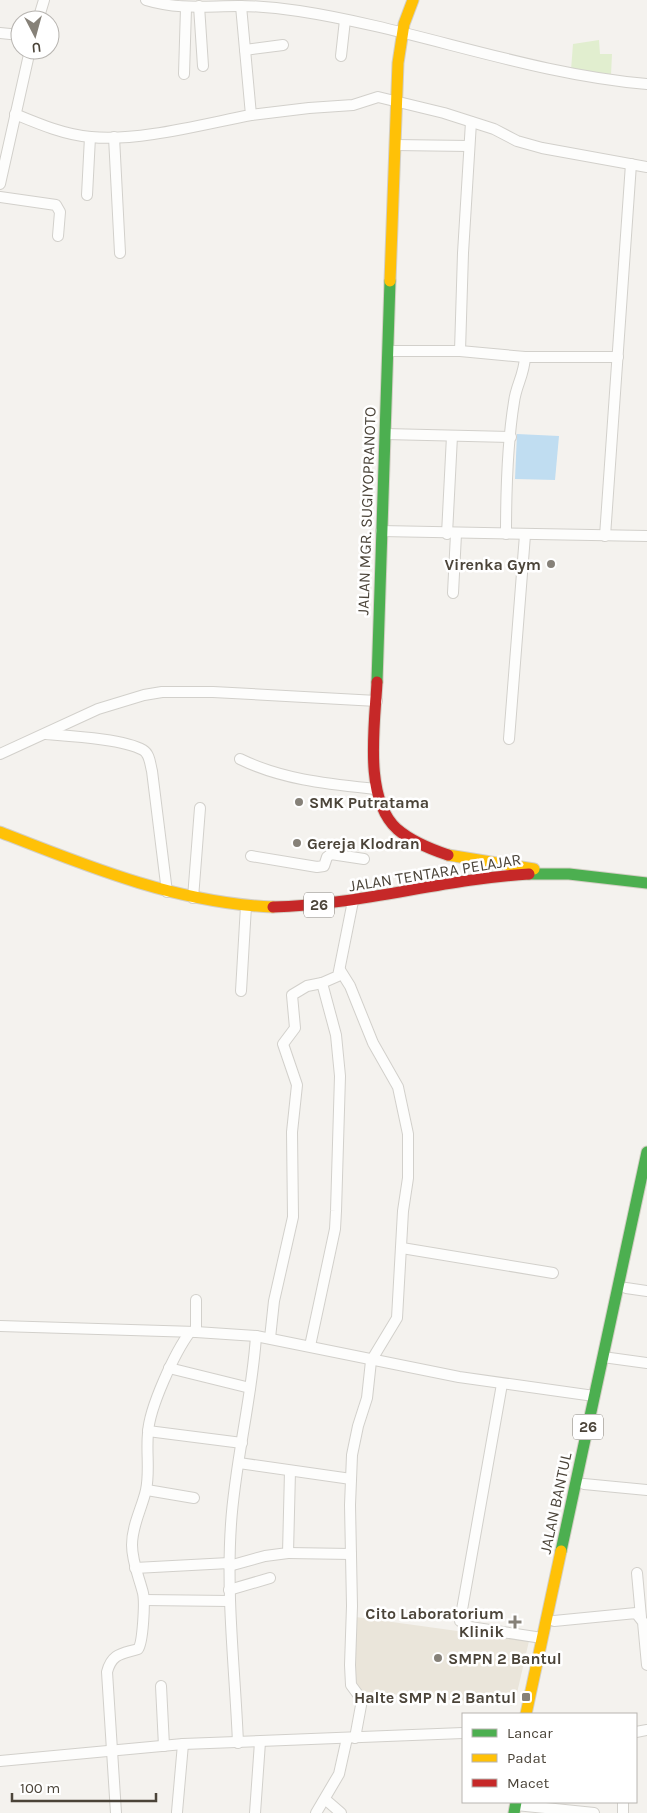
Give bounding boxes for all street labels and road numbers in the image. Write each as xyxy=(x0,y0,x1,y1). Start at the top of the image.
street label: JALAN MGR. SUGIYOPRANOTO xyxy=(353,406,380,616)
street label: JALAN TENTARA PELAJAR xyxy=(348,849,523,896)
road number: 26 xyxy=(304,892,334,918)
road number: 26 xyxy=(573,1414,603,1440)
street label: JALAN BANTUL xyxy=(535,1450,576,1555)

